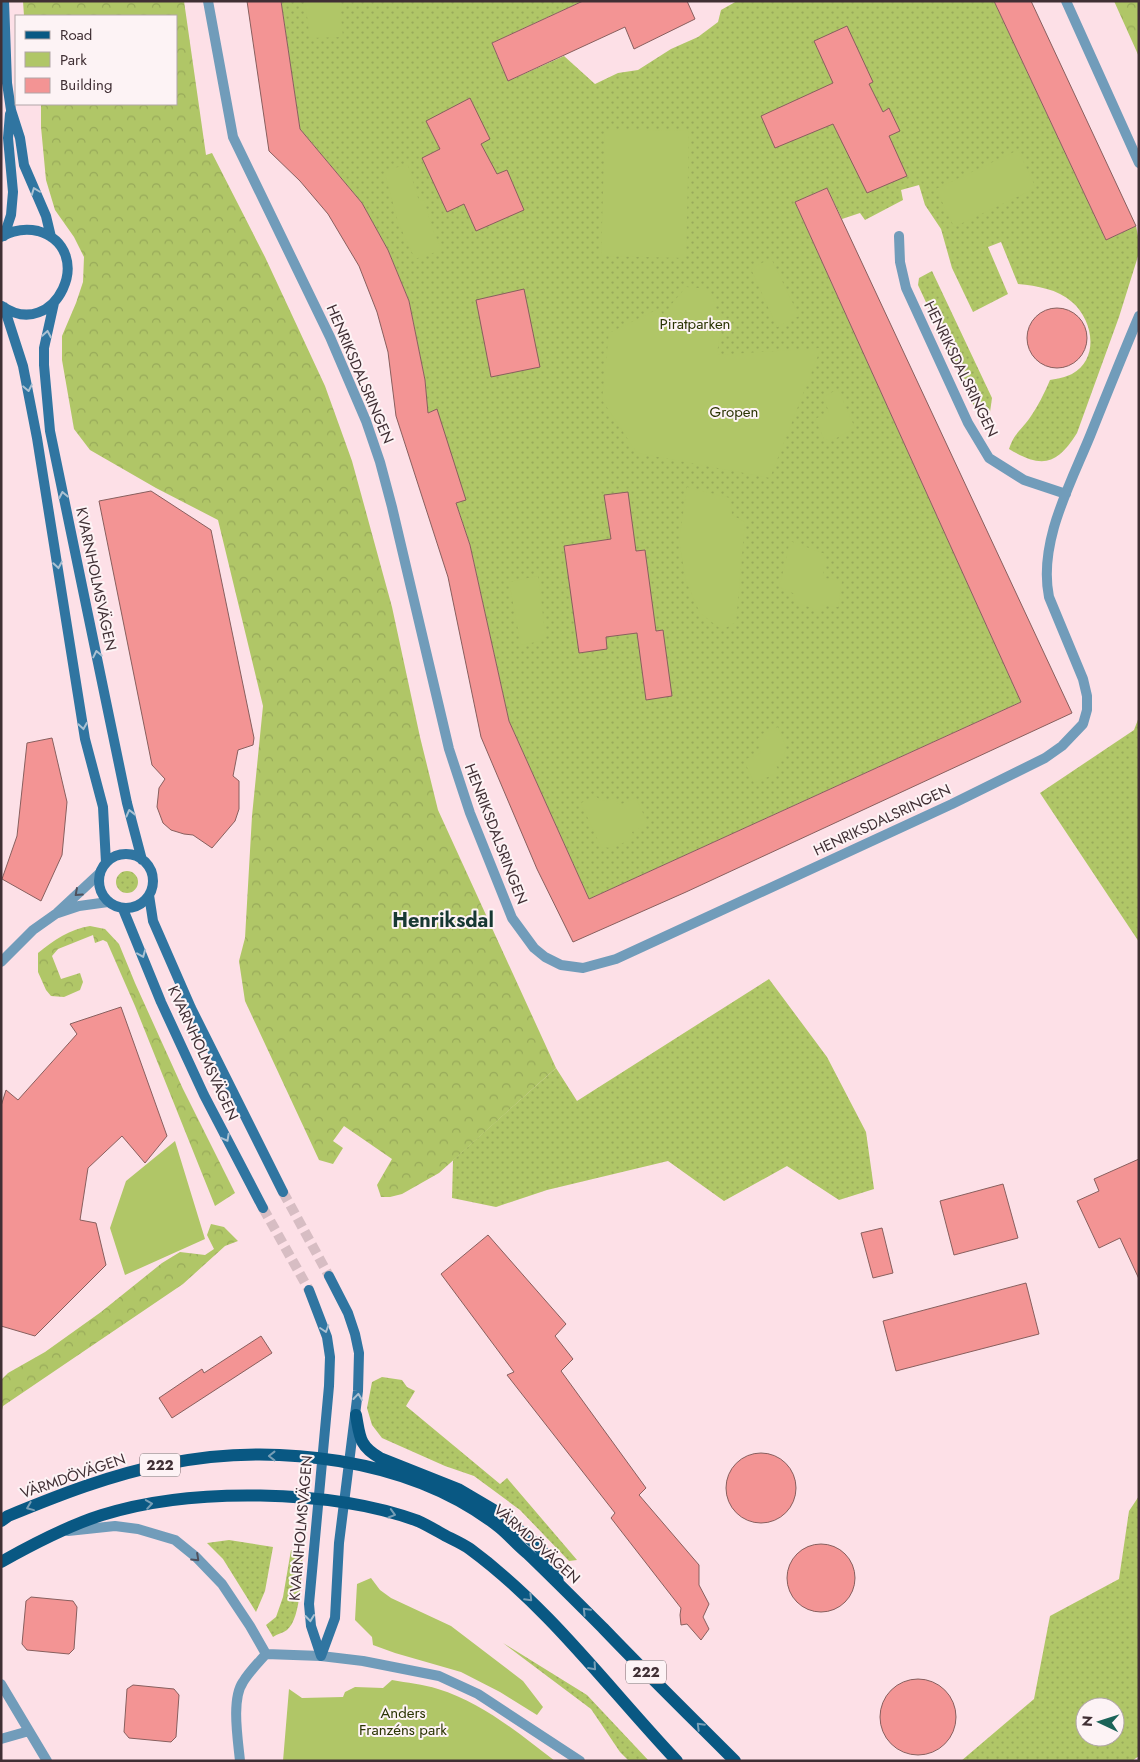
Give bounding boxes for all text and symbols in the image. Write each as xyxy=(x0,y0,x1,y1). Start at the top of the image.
legend xyxy=(15,15,178,105)
text: Road xyxy=(60,24,92,46)
text: Park xyxy=(60,49,87,71)
text: Building xyxy=(60,74,112,96)
one-way arrow xyxy=(31,187,41,196)
street label: HENRIKSDALSRINGEN xyxy=(918,297,1004,441)
street label: HENRIKSDALSRINGEN xyxy=(321,301,399,447)
park label: Piratparken xyxy=(660,313,730,335)
one-way arrow xyxy=(41,330,51,338)
one-way arrow xyxy=(22,383,33,392)
park label: Gropen xyxy=(710,401,758,423)
one-way arrow xyxy=(58,490,68,499)
street label: KVARNHOLMSVÄGEN xyxy=(70,505,122,653)
one-way arrow xyxy=(52,561,62,569)
one-way arrow xyxy=(92,649,102,658)
one-way arrow xyxy=(77,721,87,730)
street label: HENRIKSDALSRINGEN xyxy=(459,760,533,908)
street label: HENRIKSDALSRINGEN xyxy=(810,779,954,861)
one-way arrow xyxy=(125,808,136,817)
one-way arrow xyxy=(74,887,83,896)
district label: Henriksdal xyxy=(392,906,494,935)
one-way arrow xyxy=(135,949,146,958)
street label: KVARNHOLMSVÄGEN xyxy=(162,982,244,1124)
one-way arrow xyxy=(220,1133,230,1142)
one-way arrow xyxy=(319,1325,329,1333)
one-way arrow xyxy=(352,1393,363,1401)
street label: VÄRMDÖVÄGEN xyxy=(18,1448,128,1504)
one-way arrow xyxy=(268,1451,276,1461)
road number: 222 xyxy=(140,1454,180,1476)
street label: KVARNHOLMSVÄGEN xyxy=(284,1454,318,1602)
street label: VÄRMDÖVÄGEN xyxy=(489,1499,585,1589)
one-way arrow xyxy=(144,1500,153,1510)
one-way arrow xyxy=(26,1501,35,1511)
one-way arrow xyxy=(387,1509,395,1519)
one-way arrow xyxy=(191,1552,200,1561)
one-way arrow xyxy=(523,1592,532,1601)
one-way arrow xyxy=(583,1608,592,1617)
one-way arrow xyxy=(304,1614,315,1622)
road number: 222 xyxy=(626,1660,666,1684)
one-way arrow xyxy=(587,1662,596,1671)
north arrow xyxy=(1075,1697,1125,1747)
park label: Anders Franzéns park xyxy=(359,1702,447,1741)
text: N xyxy=(1077,1715,1097,1727)
one-way arrow xyxy=(697,1723,706,1732)

